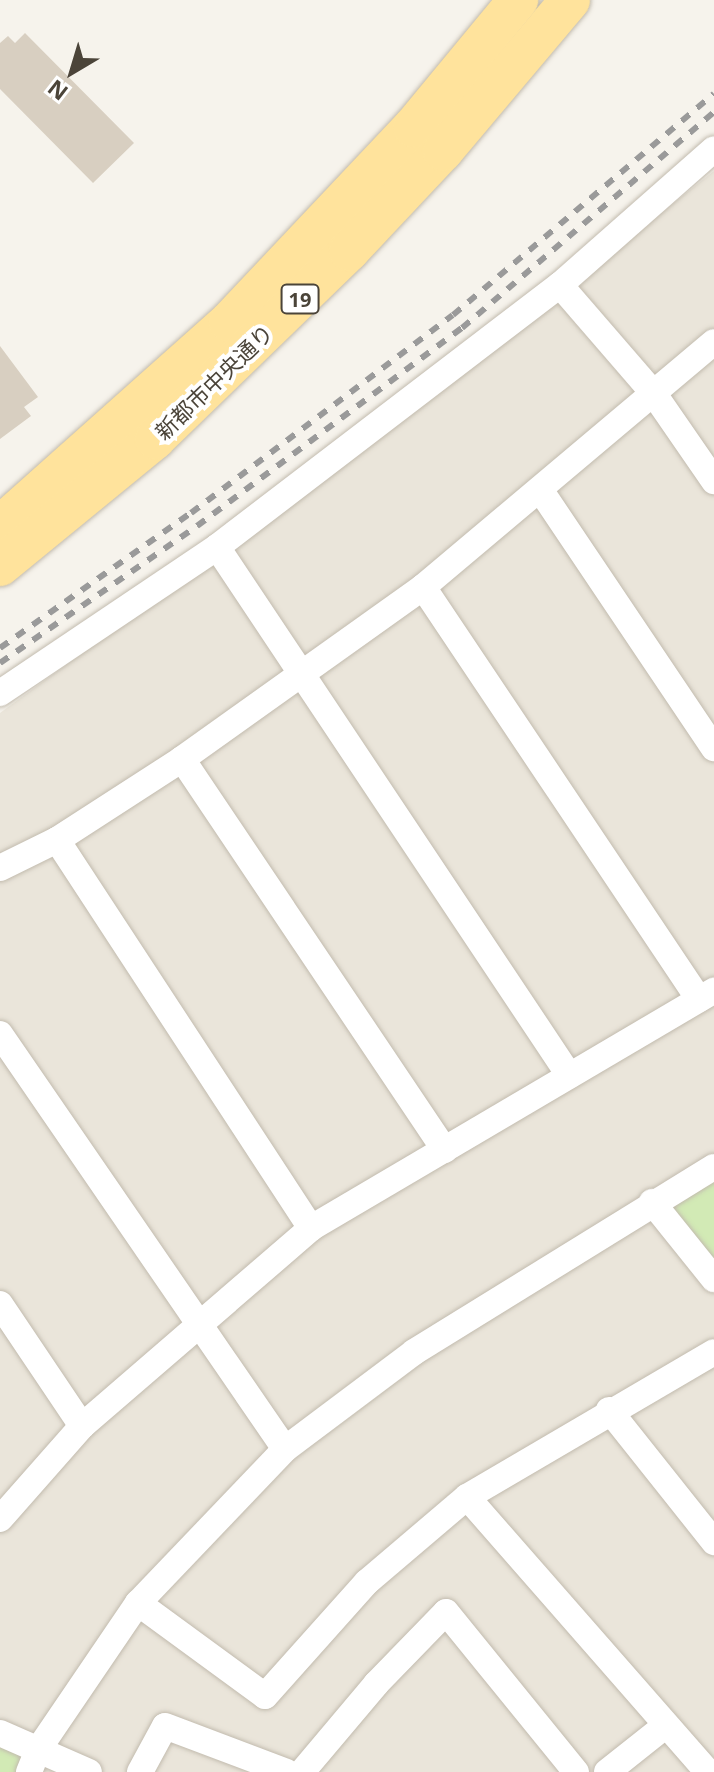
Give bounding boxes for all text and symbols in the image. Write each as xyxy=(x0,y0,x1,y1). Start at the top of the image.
north arrow xyxy=(32,32,112,112)
text: N xyxy=(41,74,74,108)
road number: 19 xyxy=(280,283,320,315)
street label: 新都市中央通り xyxy=(149,319,279,445)

